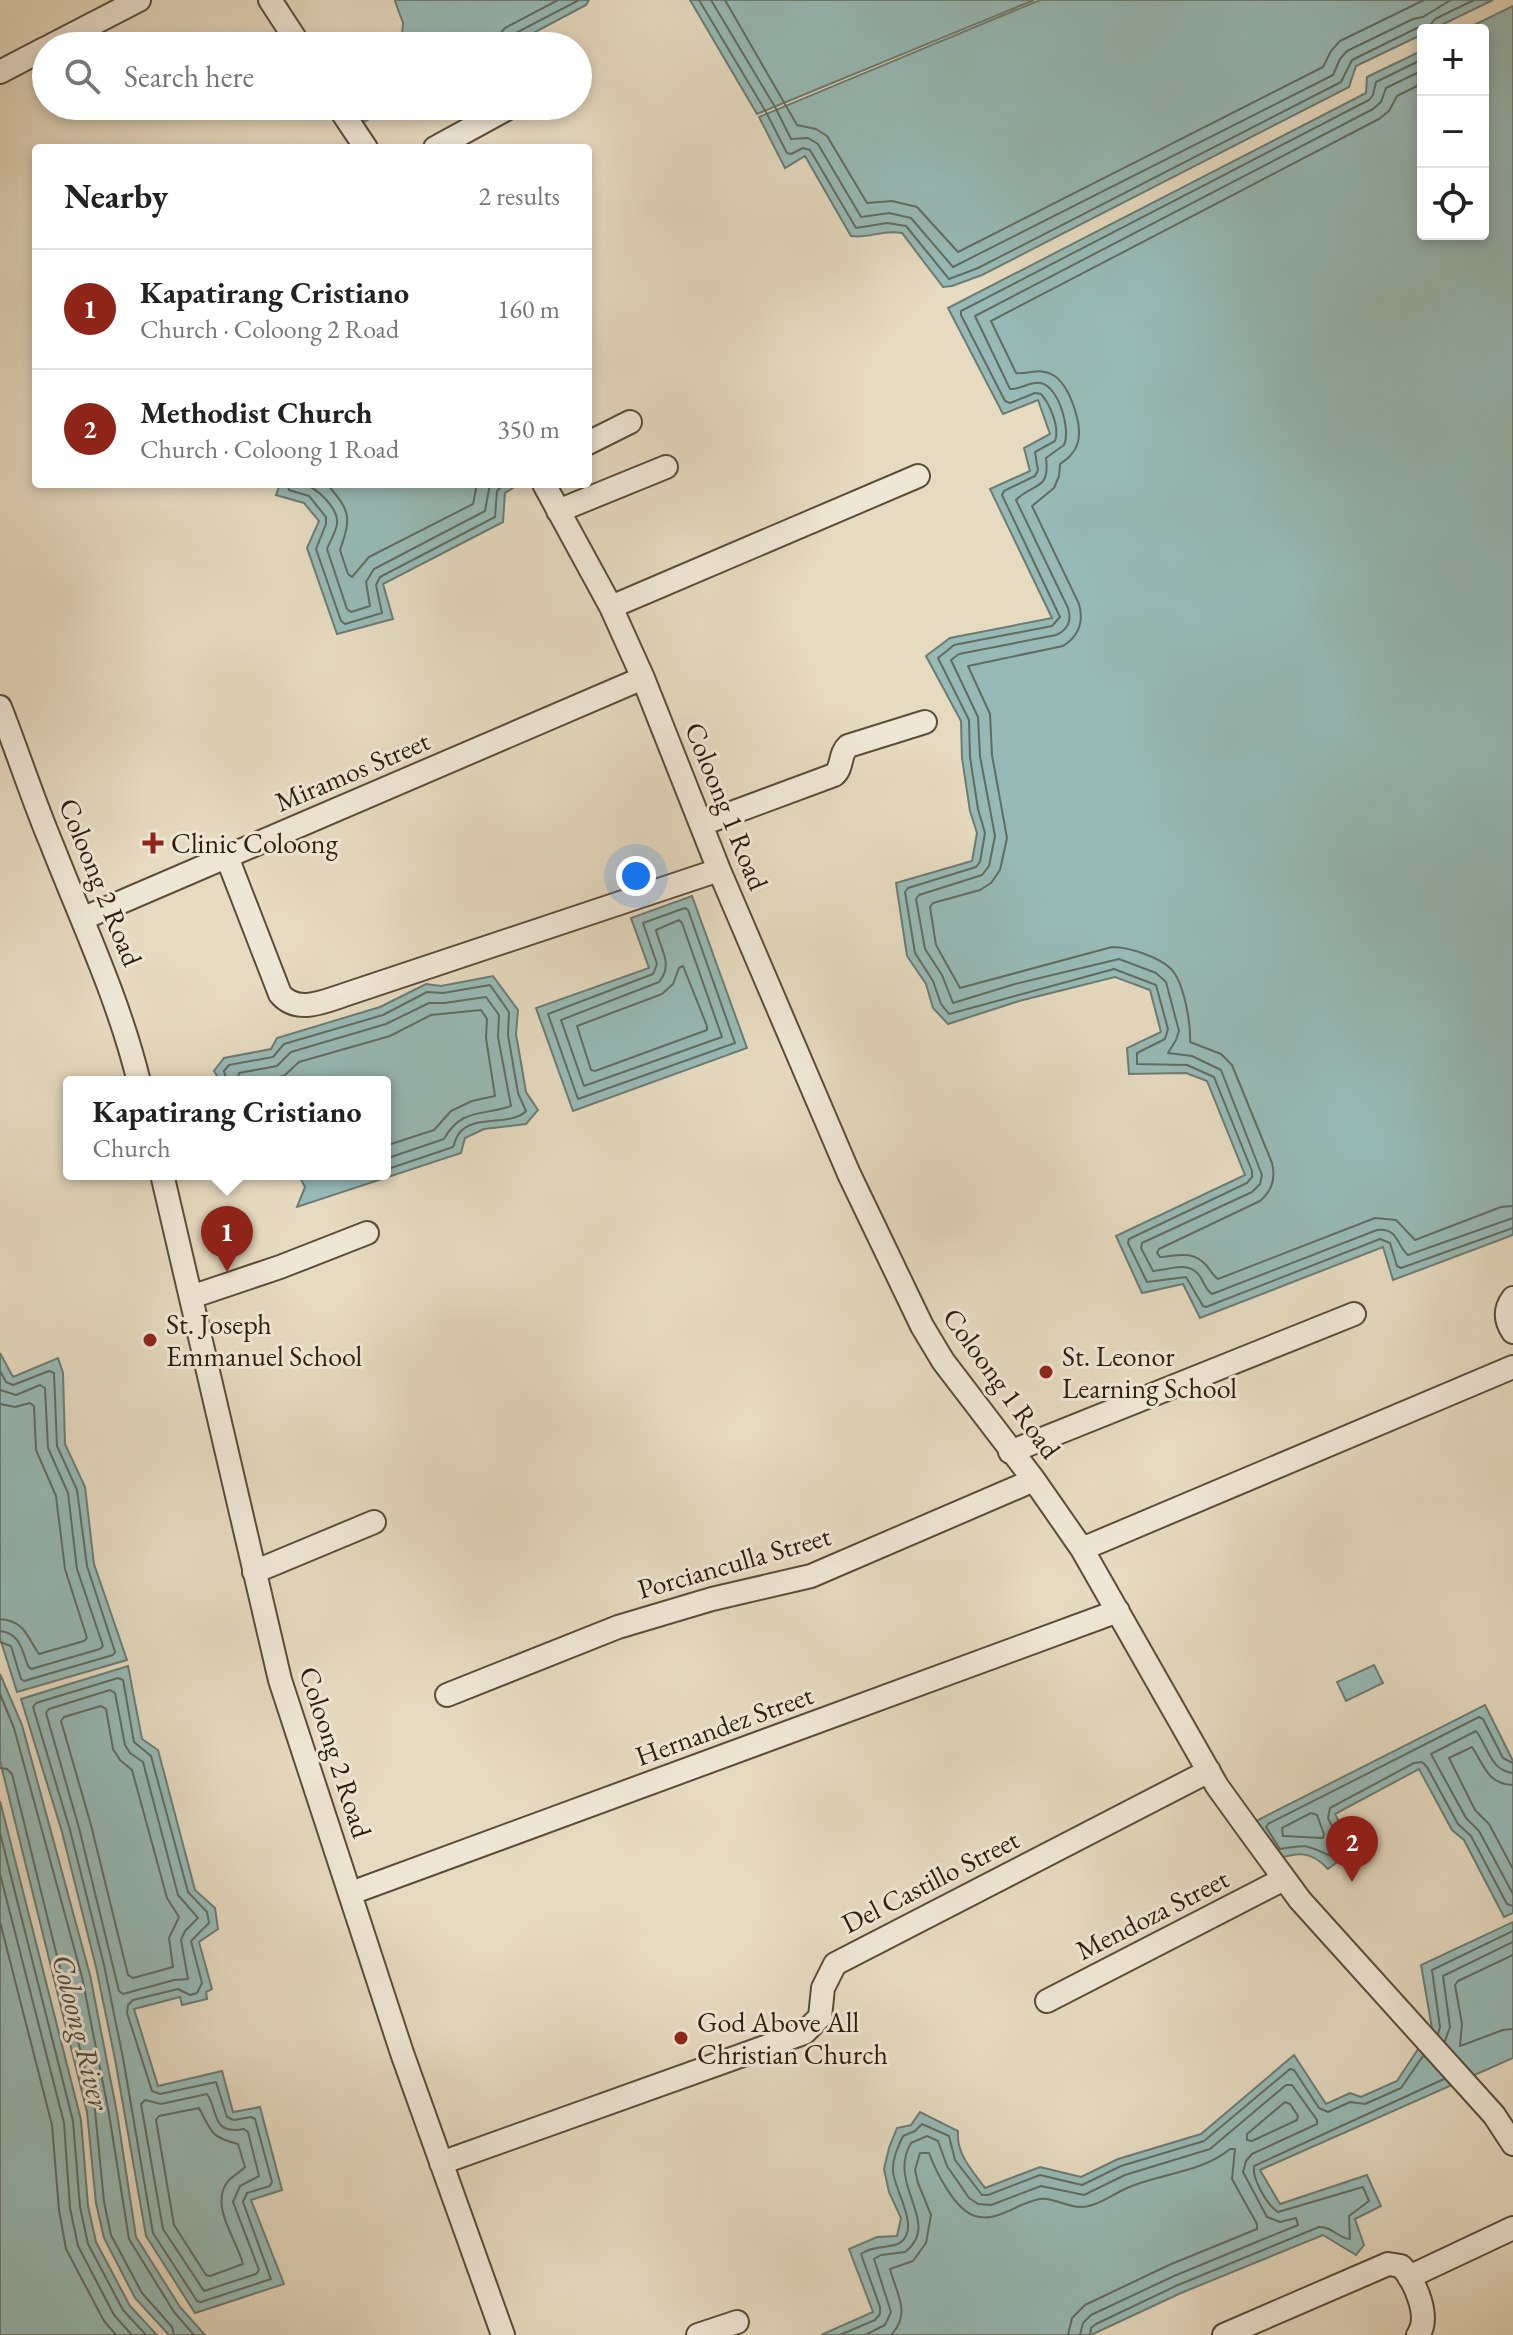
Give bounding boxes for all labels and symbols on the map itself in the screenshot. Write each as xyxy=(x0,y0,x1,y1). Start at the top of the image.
street label: Coloong 1 Road xyxy=(677,717,777,896)
street label: Miramos Street xyxy=(269,722,435,820)
street label: Coloong 2 Road xyxy=(51,793,151,972)
place label: Clinic Coloong xyxy=(171,825,339,861)
marker: Clinic Coloong xyxy=(142,832,164,854)
your location xyxy=(616,856,656,896)
pin: 1 xyxy=(201,1206,253,1272)
street label: Coloong 1 Road xyxy=(935,1300,1069,1466)
place label: St. Joseph Emmanuel School xyxy=(166,1306,362,1374)
marker: St. Joseph Emmanuel School xyxy=(141,1331,159,1349)
place label: St. Leonor Learning School xyxy=(1062,1338,1237,1406)
marker: St. Leonor Learning School xyxy=(1037,1363,1055,1381)
street label: Porcianculla Street xyxy=(633,1517,835,1607)
street label: Coloong 2 Road xyxy=(291,1662,381,1843)
street label: Hernandez Street xyxy=(630,1676,818,1774)
pin: 2 xyxy=(1326,1816,1378,1882)
street label: Del Castillo Street xyxy=(835,1821,1025,1941)
street label: Mendoza Street xyxy=(1070,1860,1235,1968)
water label: Coloong River xyxy=(43,1950,120,2115)
place label: God Above All Christian Church xyxy=(697,2004,888,2072)
marker: God Above All Christian Church xyxy=(672,2029,690,2047)

